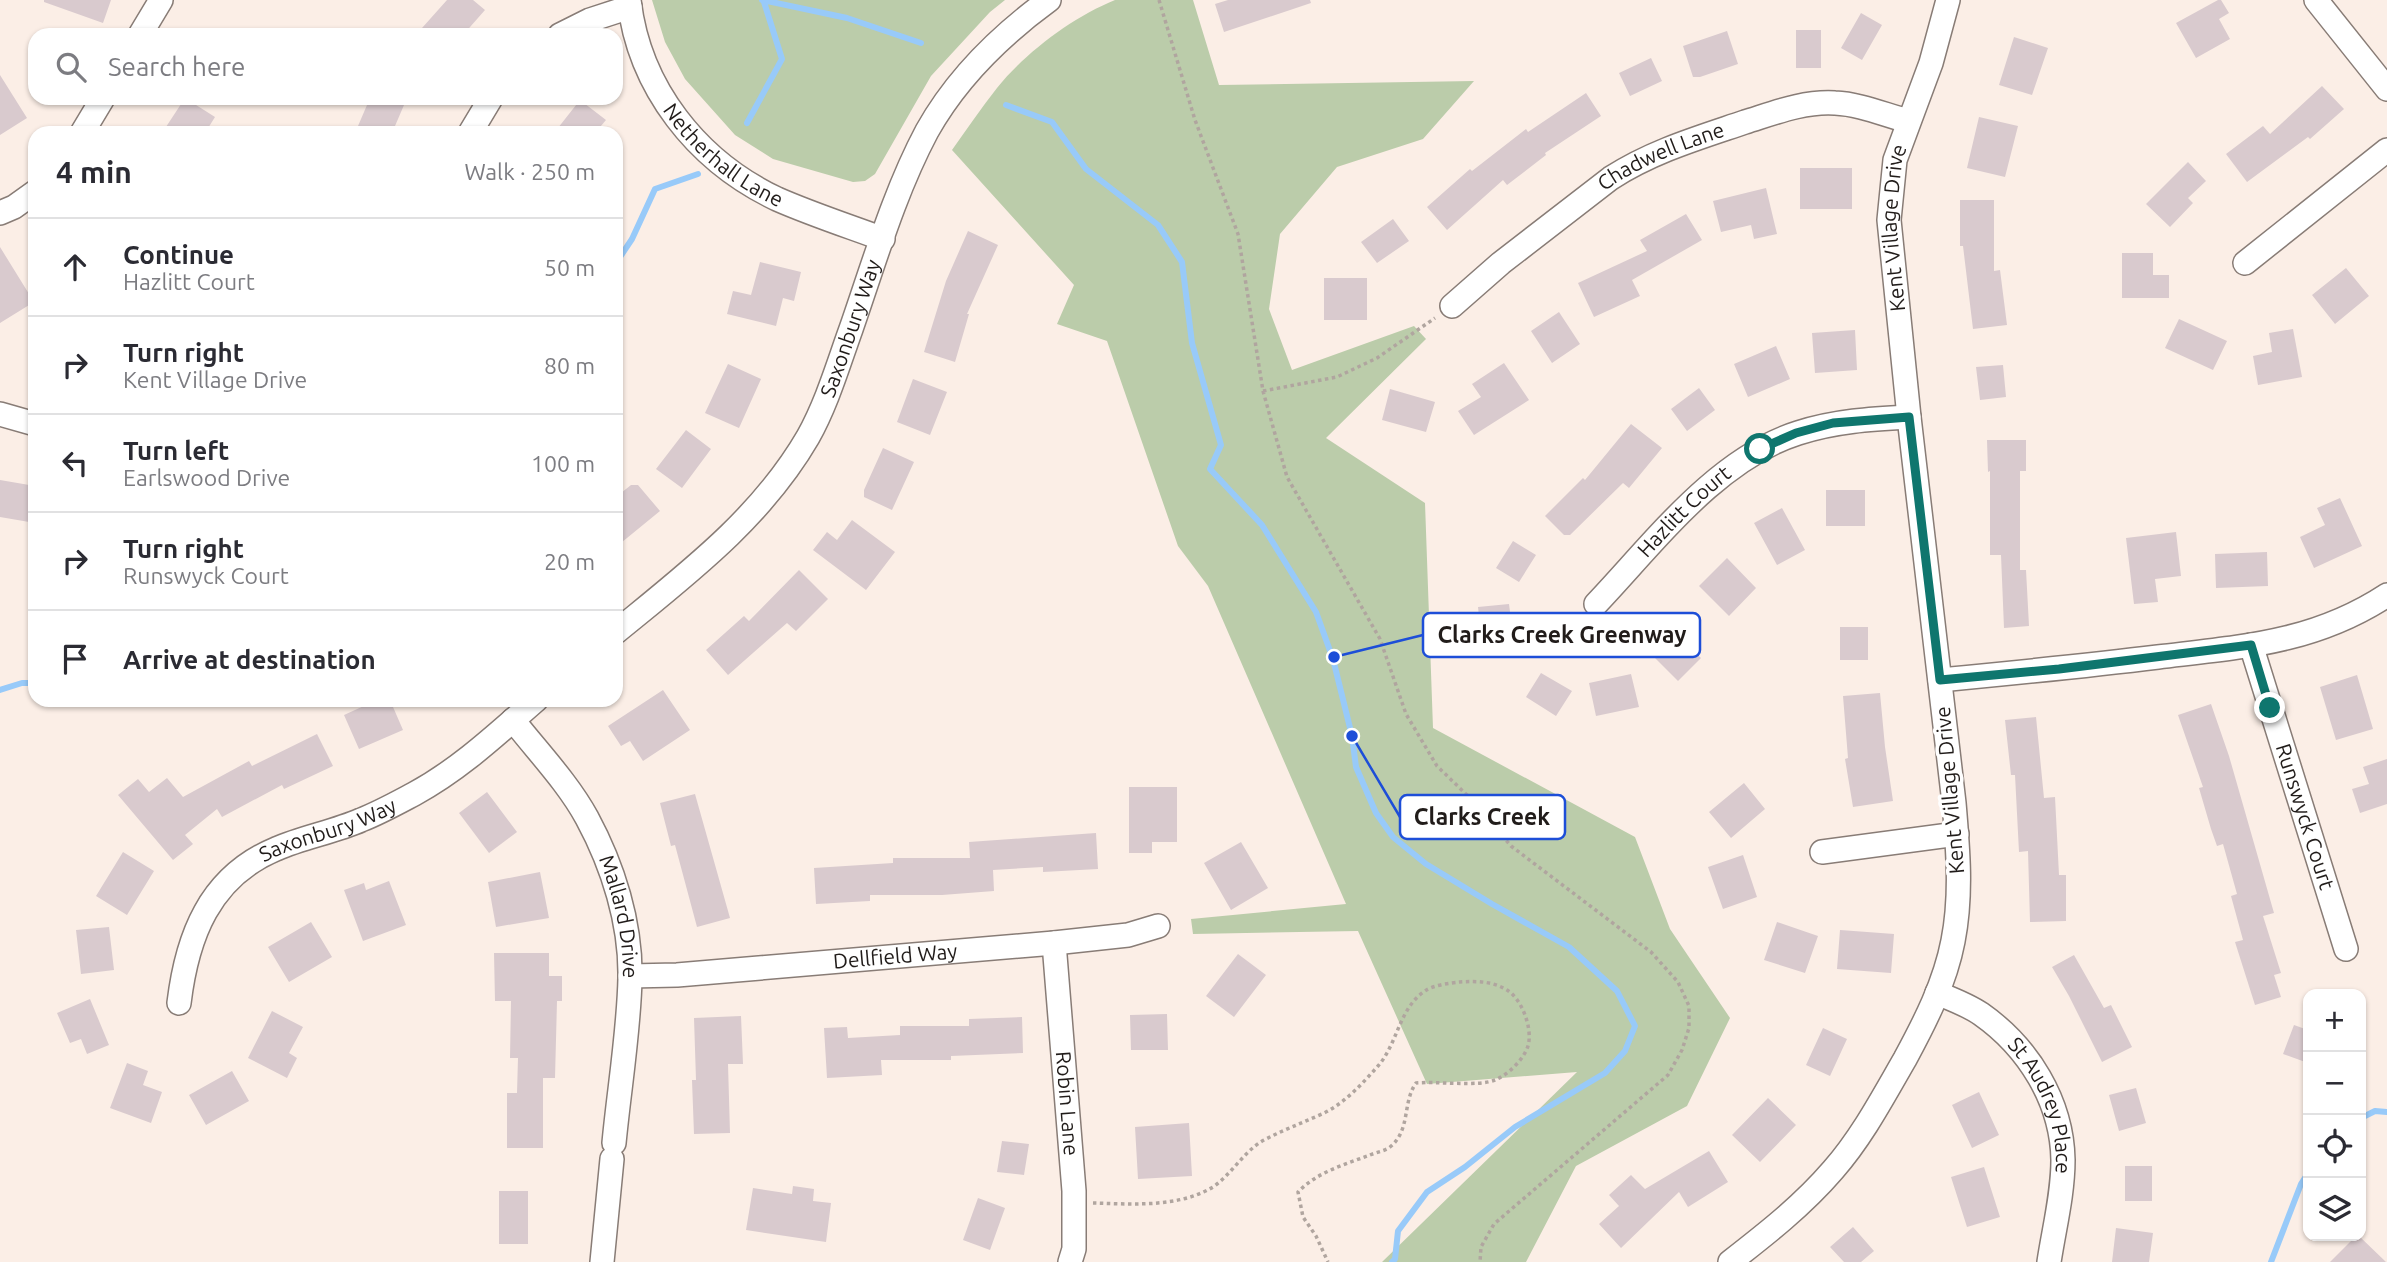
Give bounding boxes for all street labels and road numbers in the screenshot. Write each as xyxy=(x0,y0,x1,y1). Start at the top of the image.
street label: Netherhall Lane xyxy=(659,98,787,211)
street label: Chadwell Lane xyxy=(1592,117,1727,195)
street label: Kent Village Drive xyxy=(1876,140,1911,313)
street label: Saxonbury Way xyxy=(815,256,885,400)
street label: Hazlitt Court xyxy=(1632,460,1735,561)
street label: Kent Village Drive xyxy=(1930,705,1968,875)
street label: Runswyck Court xyxy=(2272,741,2340,892)
street label: Saxonbury Way xyxy=(255,793,400,866)
street label: Mallard Drive xyxy=(595,851,643,978)
street label: Dellfield Way xyxy=(832,938,958,973)
street label: St Audrey Place xyxy=(2004,1032,2076,1174)
street label: Robin Lane xyxy=(1052,1050,1084,1157)

